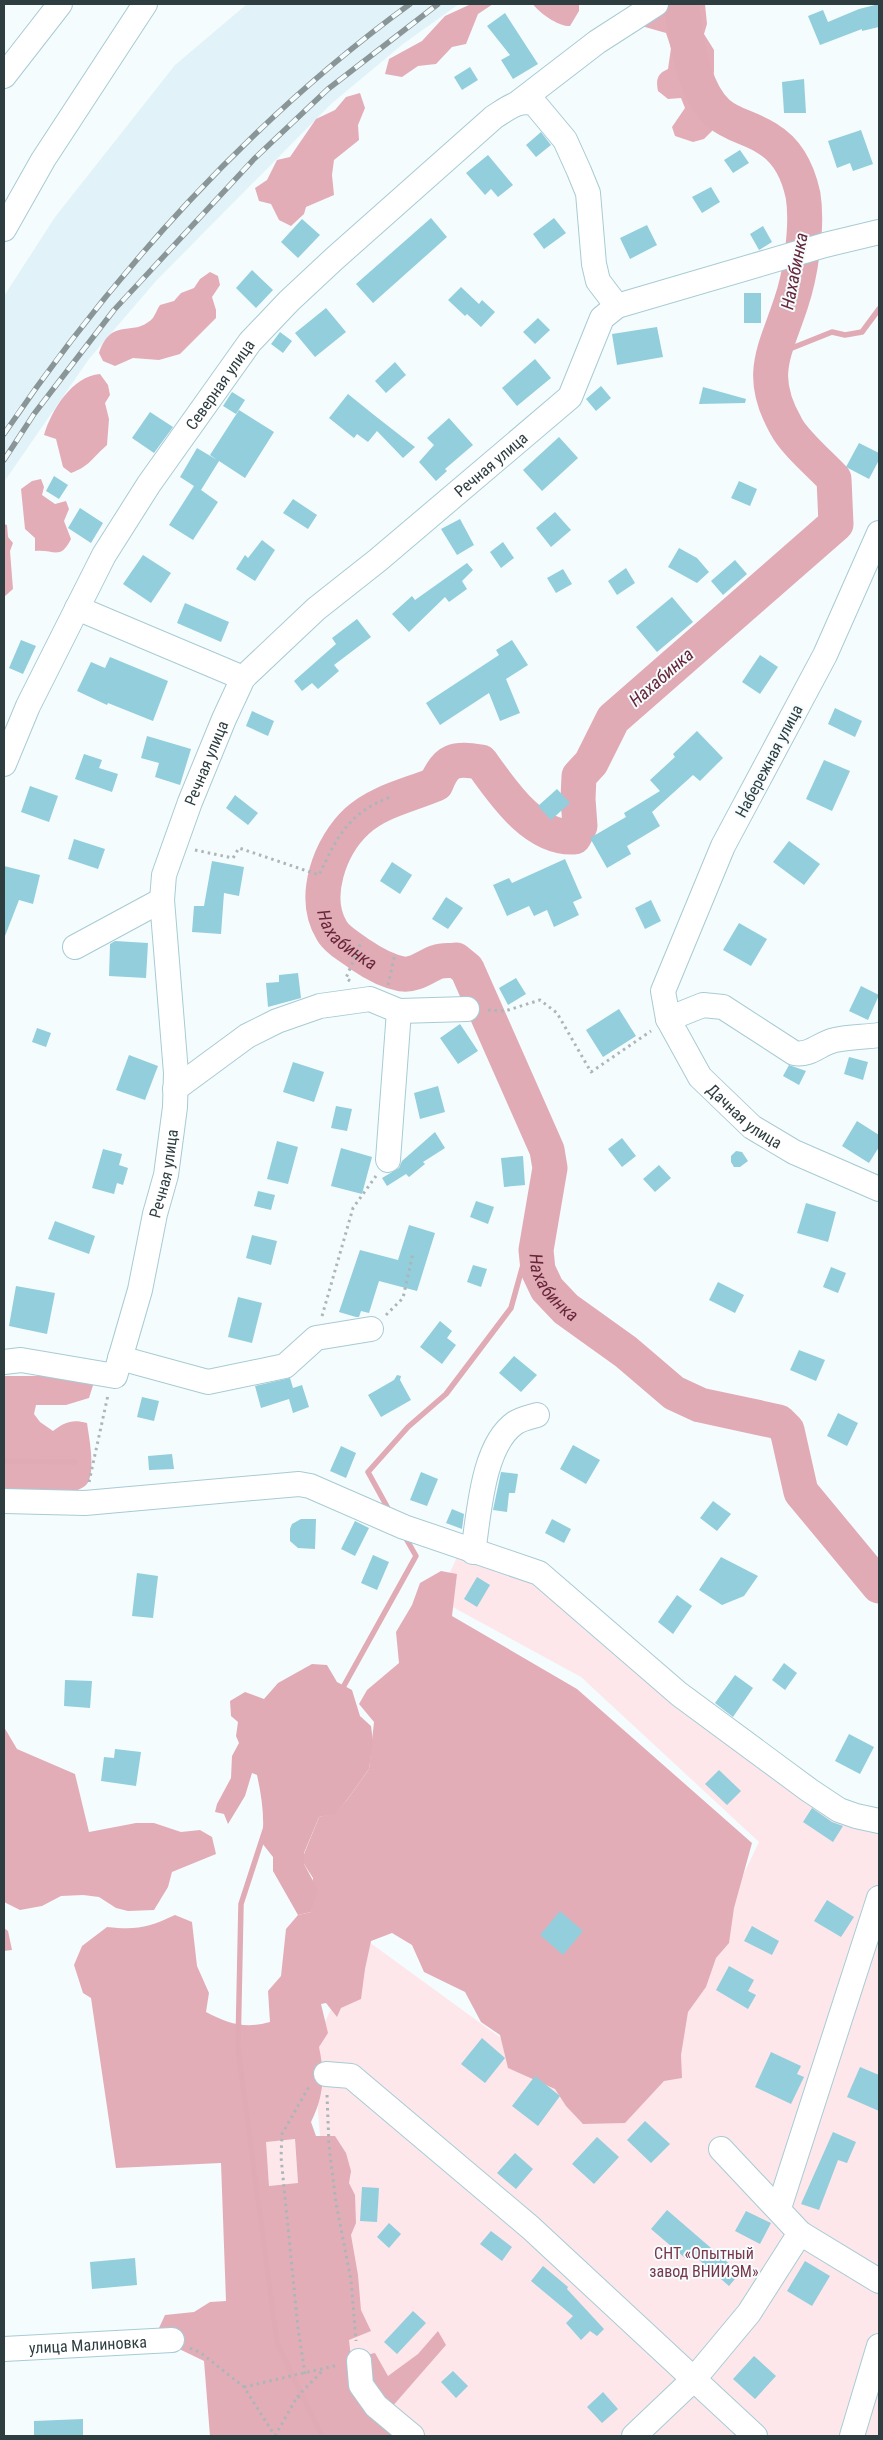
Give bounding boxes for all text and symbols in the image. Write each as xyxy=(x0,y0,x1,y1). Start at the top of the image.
water label: Нахабинка xyxy=(776,231,812,311)
street label: Северная улица xyxy=(181,336,258,433)
street label: Речная улица xyxy=(450,428,531,501)
water label: Нахабинка xyxy=(625,643,697,711)
street label: Набережная улица xyxy=(731,701,807,821)
street label: Речная улица xyxy=(180,718,232,808)
water label: Нахабинка xyxy=(314,907,381,973)
street label: Дачная улица xyxy=(703,1080,785,1152)
street label: Речная улица xyxy=(145,1128,181,1220)
water label: Нахабинка xyxy=(526,1253,583,1325)
park label: СНТ «Опытный завод ВНИИЭМ» xyxy=(649,2244,759,2281)
street label: улица Малиновка xyxy=(28,2332,147,2357)

